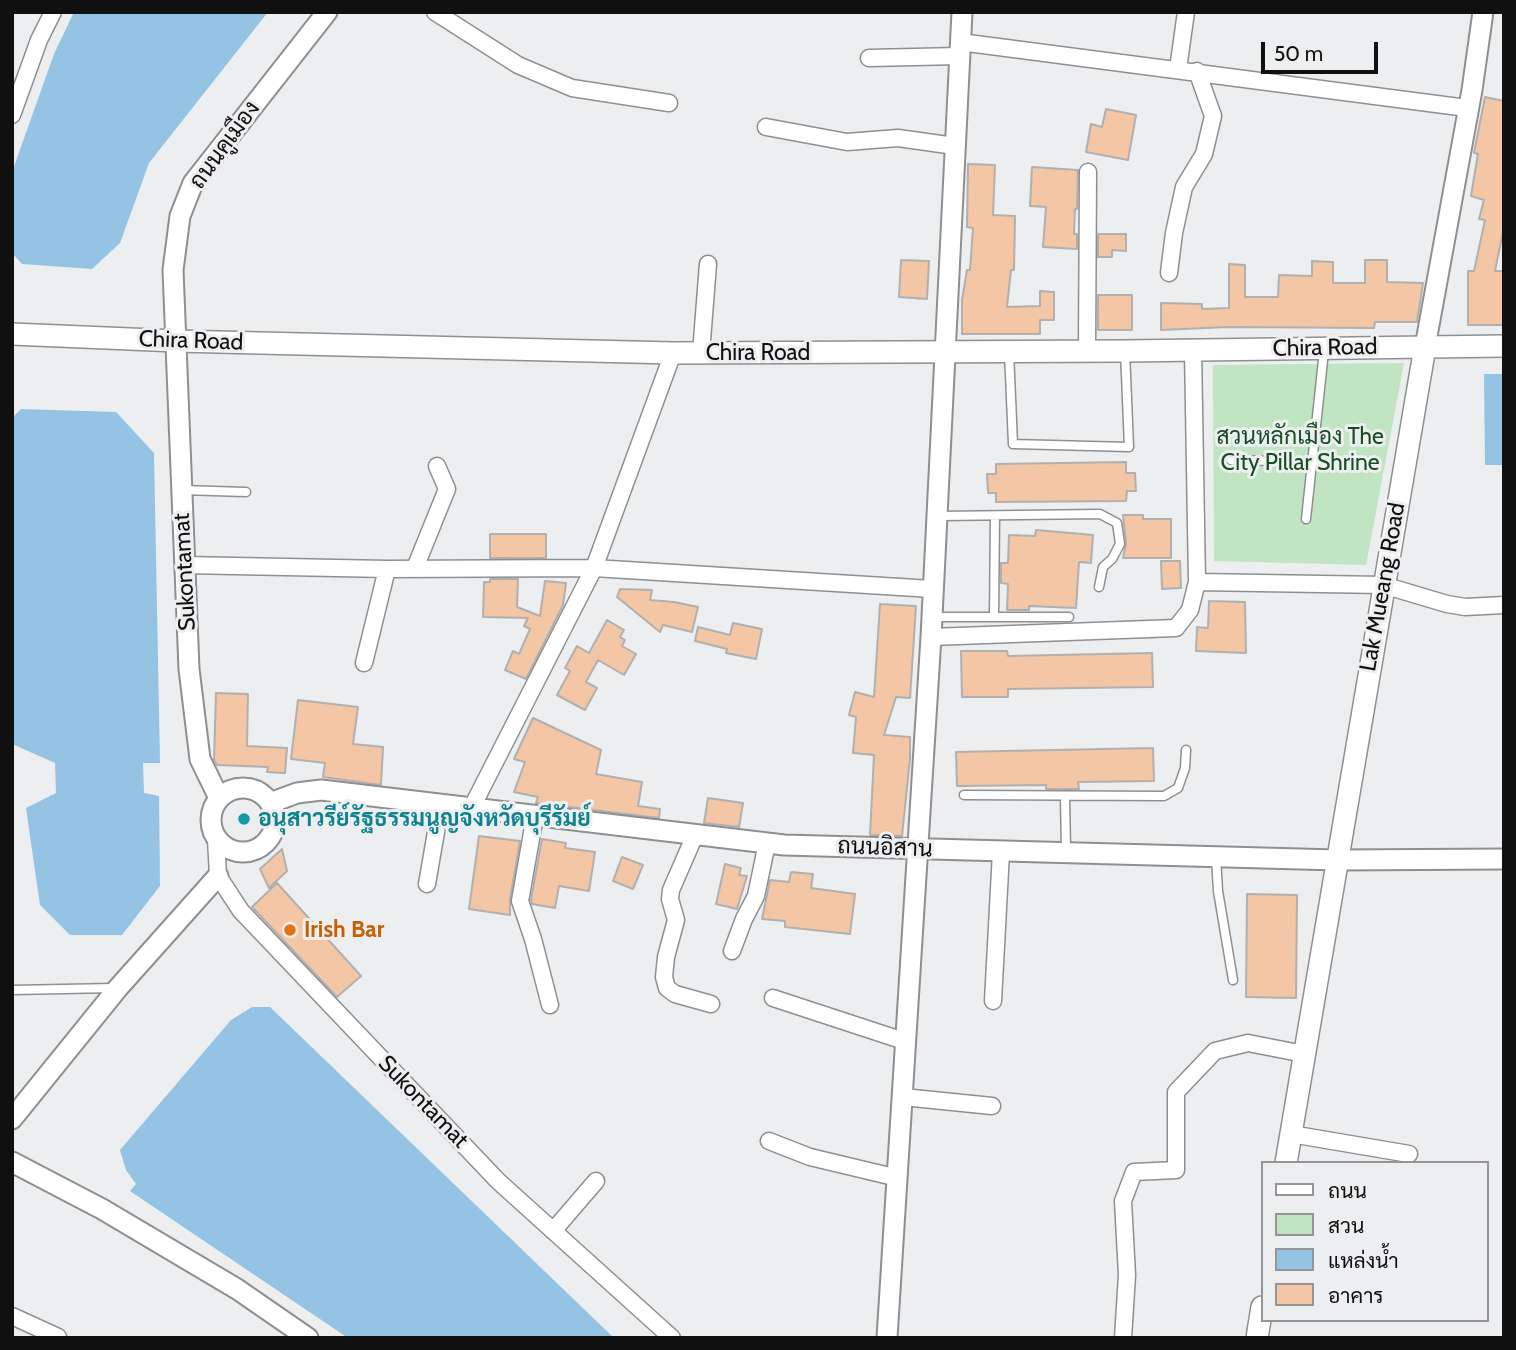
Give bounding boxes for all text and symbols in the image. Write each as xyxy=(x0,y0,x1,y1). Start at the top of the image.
scale bar xyxy=(1264,28,1381,72)
text: 50 m xyxy=(1274,41,1323,66)
street label: ถนนคูเมือง xyxy=(184,96,266,194)
street label: Chira Road xyxy=(138,325,244,357)
street label: Chira Road xyxy=(1272,333,1378,363)
street label: Chira Road xyxy=(706,339,810,367)
park label: สวนหลักเมือง The City Pillar Shrine xyxy=(1216,423,1384,477)
street label: Lak Mueang Road xyxy=(1355,501,1411,673)
street label: Sukontamat xyxy=(168,512,202,632)
place label: อนุสาวรีย์รัฐธรรมนูญจังหวัดบุรีรัมย์ xyxy=(258,805,591,833)
marker: อนุสาวรีย์รัฐธรรมนูญจังหวัดบุรีรัมย์ xyxy=(236,811,252,827)
street label: ถนนอิสาน xyxy=(837,833,933,863)
place label: Irish Bar xyxy=(304,916,384,944)
marker: Irish Bar xyxy=(282,922,298,938)
street label: Sukontamat xyxy=(372,1050,474,1154)
legend xyxy=(1260,1161,1488,1322)
text: ถนน xyxy=(1328,1178,1367,1203)
text: สวน xyxy=(1328,1213,1364,1238)
text: แหล่งน้ำ xyxy=(1328,1248,1399,1273)
text: อาคาร xyxy=(1328,1283,1384,1308)

